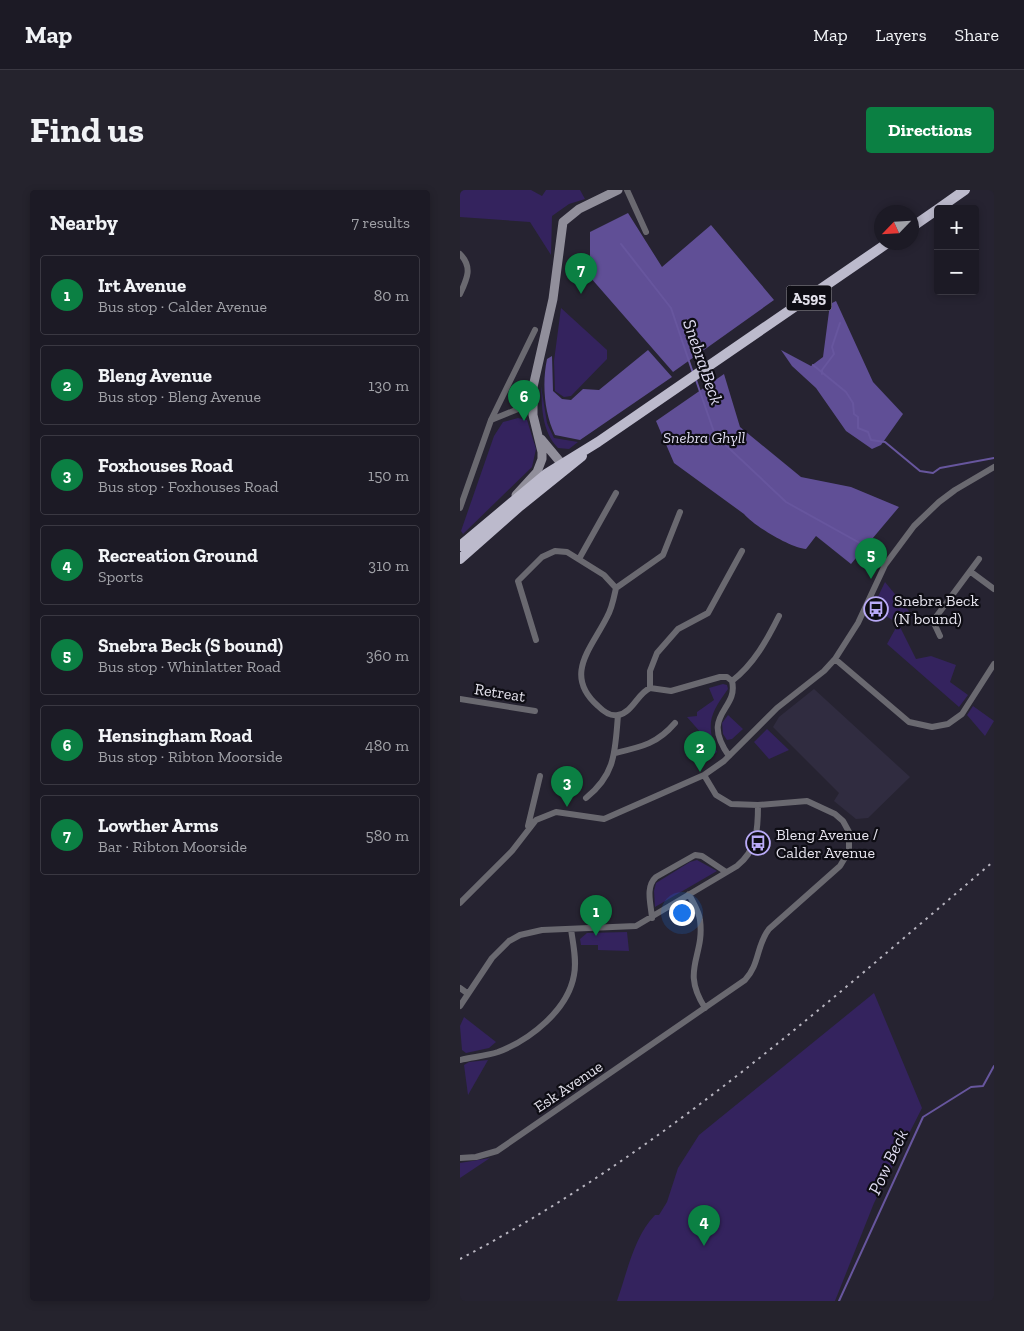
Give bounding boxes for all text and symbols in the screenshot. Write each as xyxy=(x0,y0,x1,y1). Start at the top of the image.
text: Map xyxy=(25,20,72,49)
text: Map xyxy=(813,24,848,46)
text: Layers xyxy=(876,24,927,46)
text: Share xyxy=(955,24,999,46)
button: Directions xyxy=(866,107,994,153)
text: Find us xyxy=(30,109,144,151)
north arrow xyxy=(874,205,919,250)
map controls xyxy=(934,205,979,295)
button: + xyxy=(934,205,979,250)
text: Nearby xyxy=(50,210,118,235)
text: 7 results xyxy=(351,213,410,232)
button: − xyxy=(934,250,979,295)
pin: 7 xyxy=(565,253,597,294)
text: Irt Avenue xyxy=(98,274,186,297)
text: 1 xyxy=(64,286,70,305)
text: 80 m xyxy=(374,286,409,305)
road number: A595 xyxy=(786,286,832,310)
text: Bus stop · Calder Avenue xyxy=(98,297,267,316)
water label: Snebra Beck xyxy=(678,316,728,408)
text: Bleng Avenue xyxy=(98,364,212,387)
text: 2 xyxy=(63,376,71,395)
text: 130 m xyxy=(368,376,409,395)
pin: 6 xyxy=(508,380,540,421)
text: Bus stop · Bleng Avenue xyxy=(98,387,261,406)
park label: Snebra Ghyll xyxy=(663,428,745,447)
text: Foxhouses Road xyxy=(98,454,233,477)
text: 3 xyxy=(63,466,71,485)
text: 150 m xyxy=(368,466,409,485)
text: Bus stop · Foxhouses Road xyxy=(98,477,278,496)
pin: 5 xyxy=(855,538,887,579)
text: Recreation Ground xyxy=(98,544,258,567)
text: 4 xyxy=(62,556,72,575)
text: 310 m xyxy=(368,556,409,575)
text: Sports xyxy=(98,567,143,586)
place label: Snebra Beck (N bound) xyxy=(894,591,979,628)
bus stop icon: Snebra Beck (N bound) xyxy=(863,596,889,622)
text: Snebra Beck (S bound) xyxy=(98,634,283,657)
text: 5 xyxy=(63,646,71,665)
text: 360 m xyxy=(366,646,409,665)
text: Bus stop · Whinlatter Road xyxy=(98,657,281,676)
street label: Retreat xyxy=(473,679,527,706)
text: Hensingham Road xyxy=(98,724,252,747)
pin: 2 xyxy=(684,731,716,772)
text: 6 xyxy=(63,736,71,755)
text: 480 m xyxy=(365,736,409,755)
text: Bus stop · Ribton Moorside xyxy=(98,747,283,766)
pin: 3 xyxy=(551,766,583,807)
text: Lowther Arms xyxy=(98,814,218,837)
place label: Bleng Avenue / Calder Avenue xyxy=(776,825,879,862)
text: 7 xyxy=(63,826,71,845)
text: 580 m xyxy=(366,826,409,845)
bus stop icon: Bleng Avenue / Calder Avenue xyxy=(745,830,771,856)
text: Bar · Ribton Moorside xyxy=(98,837,247,856)
pin: 1 xyxy=(580,895,612,936)
your location xyxy=(669,900,695,926)
street label: Esk Avenue xyxy=(530,1057,606,1116)
water label: Pow Beck xyxy=(863,1126,913,1198)
pin: 4 xyxy=(688,1205,720,1246)

